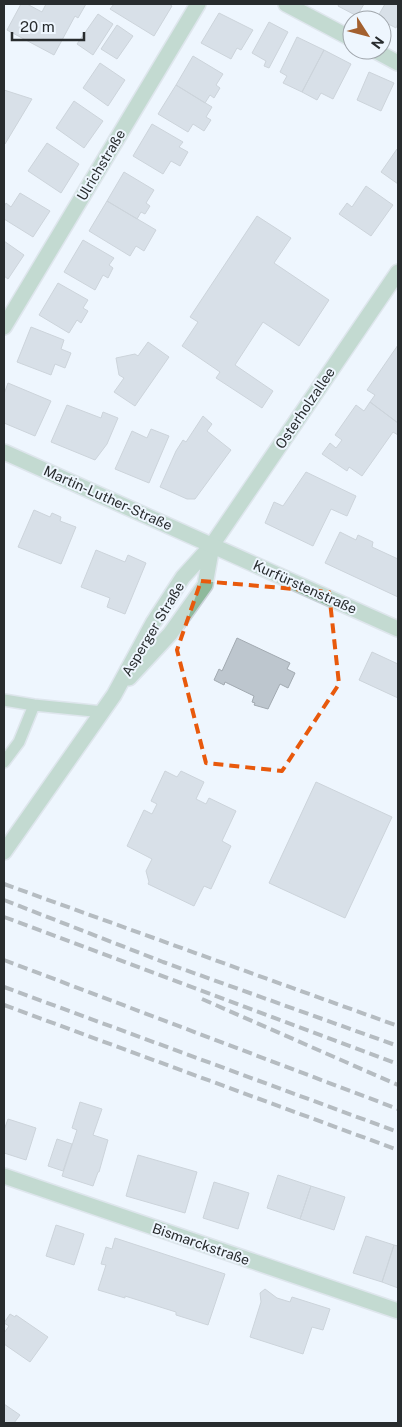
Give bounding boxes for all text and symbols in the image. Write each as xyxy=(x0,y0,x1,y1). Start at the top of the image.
scale bar xyxy=(12,10,85,42)
north arrow xyxy=(342,10,392,60)
text: 20 m xyxy=(20,18,55,35)
text: N xyxy=(368,34,387,52)
street label: Ulrichstraße xyxy=(74,127,128,203)
street label: Osterholzallee xyxy=(272,364,338,452)
street label: Martin-Luther-Straße xyxy=(41,462,175,534)
street label: Kurfürstenstraße xyxy=(251,557,359,617)
street label: Asperger Straße xyxy=(119,579,188,679)
street label: Bismarckstraße xyxy=(150,1220,252,1268)

